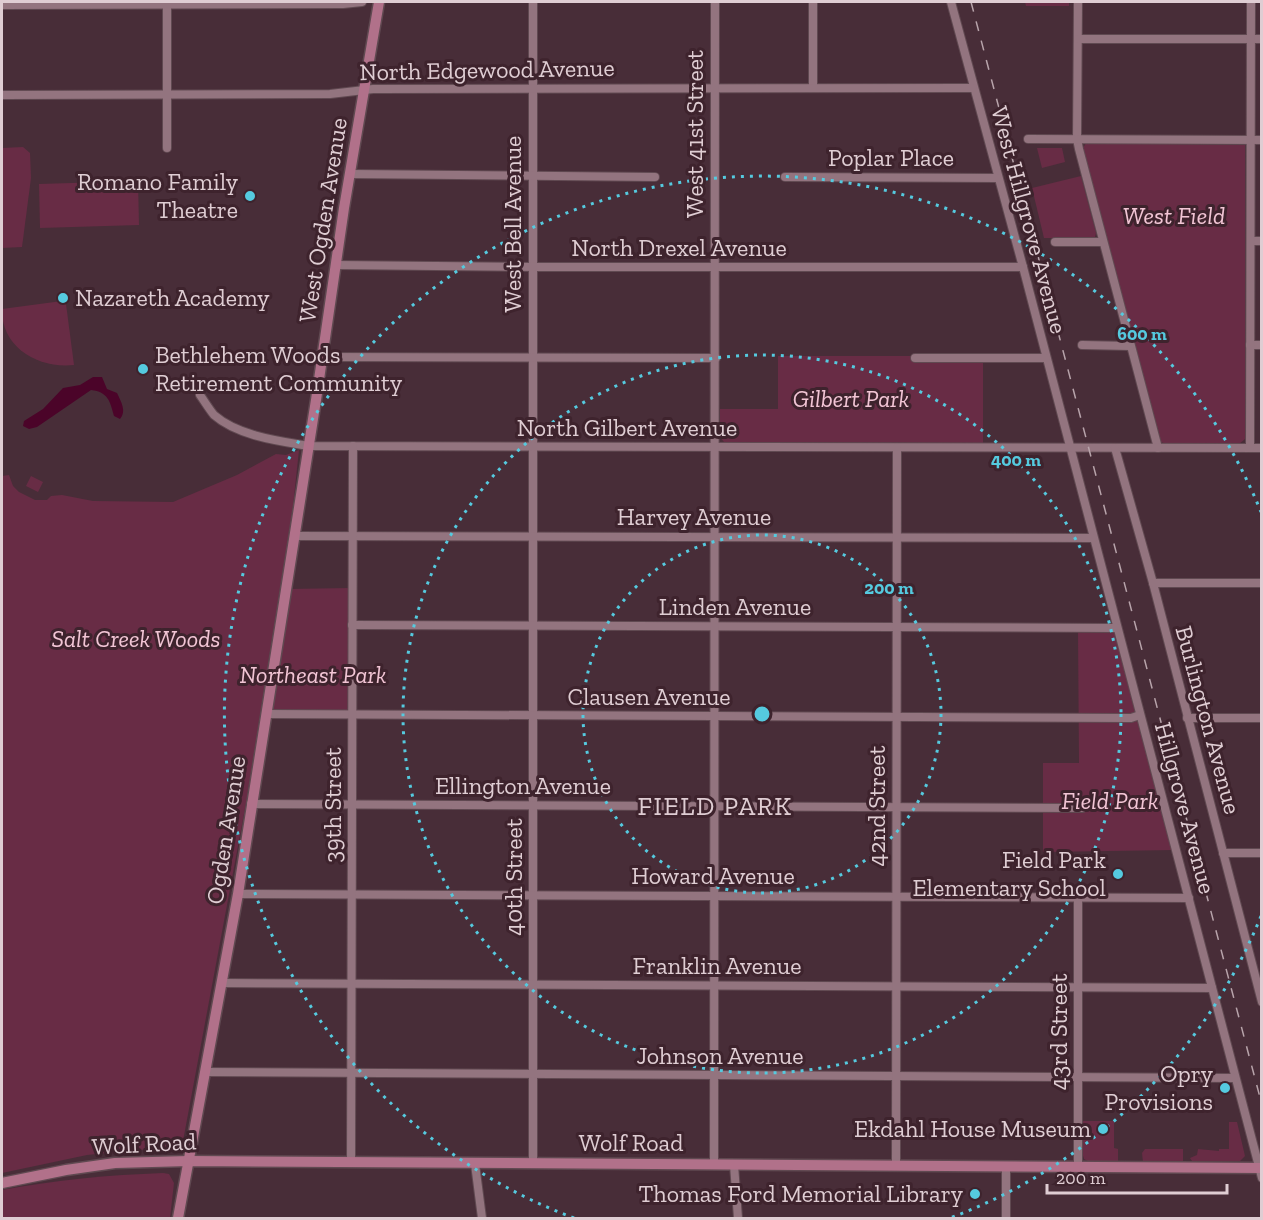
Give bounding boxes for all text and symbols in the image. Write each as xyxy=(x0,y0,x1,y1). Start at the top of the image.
street label: West 41st Street xyxy=(680,50,709,218)
street label: North Edgewood Avenue xyxy=(359,53,615,86)
street label: West Hillgrove Avenue xyxy=(985,103,1074,337)
street label: West Ogden Avenue xyxy=(292,115,353,324)
street label: West Bell Avenue xyxy=(498,136,527,312)
street label: Poplar Place xyxy=(828,143,954,172)
place label: Romano Family Theatre xyxy=(77,167,239,224)
marker: Romano Family Theatre xyxy=(243,189,257,203)
park label: West Field xyxy=(1123,201,1225,230)
street label: North Drexel Avenue xyxy=(571,233,787,262)
place label: Nazareth Academy xyxy=(75,283,270,312)
marker: Nazareth Academy xyxy=(56,291,70,305)
text: 600 m xyxy=(1117,323,1167,345)
place label: Bethlehem Woods Retirement Community xyxy=(155,340,403,397)
marker: Bethlehem Woods Retirement Community xyxy=(136,362,150,376)
park label: Gilbert Park xyxy=(793,384,910,413)
street label: North Gilbert Avenue xyxy=(517,413,737,442)
text: 400 m xyxy=(991,449,1041,471)
street label: Harvey Avenue xyxy=(617,502,771,531)
text: 200 m xyxy=(864,577,914,599)
street label: Linden Avenue xyxy=(659,592,811,621)
street label: Burlington Avenue xyxy=(1169,623,1248,817)
park label: Salt Creek Woods xyxy=(51,624,221,653)
park label: Northeast Park xyxy=(239,660,387,689)
street label: Clausen Avenue xyxy=(567,682,731,711)
centre of rings xyxy=(752,704,772,724)
street label: Hillgrove Avenue xyxy=(1149,719,1222,897)
street label: 42nd Street xyxy=(862,745,891,866)
street label: 39th Street xyxy=(318,747,347,863)
street label: Ogden Avenue xyxy=(199,754,252,906)
street label: Ellington Avenue xyxy=(435,771,611,800)
park label: Field Park xyxy=(1061,786,1159,815)
district label: FIELD PARK xyxy=(638,790,792,822)
street label: 40th Street xyxy=(499,818,528,936)
place label: Field Park Elementary School xyxy=(912,845,1107,902)
street label: Howard Avenue xyxy=(631,861,795,890)
marker: Field Park Elementary School xyxy=(1111,867,1125,881)
street label: Franklin Avenue xyxy=(633,951,801,980)
street label: 43rd Street xyxy=(1044,974,1073,1090)
street label: Johnson Avenue xyxy=(636,1041,804,1070)
place label: Opry Provisions xyxy=(1104,1059,1214,1116)
marker: Opry Provisions xyxy=(1218,1081,1232,1095)
place label: Ekdahl House Museum xyxy=(854,1114,1091,1143)
marker: Ekdahl House Museum xyxy=(1096,1122,1110,1136)
street label: Wolf Road xyxy=(91,1126,197,1161)
street label: Wolf Road xyxy=(579,1128,683,1157)
scale bar xyxy=(1047,1157,1227,1195)
text: 200 m xyxy=(1056,1167,1106,1189)
place label: Thomas Ford Memorial Library xyxy=(638,1179,964,1208)
marker: Thomas Ford Memorial Library xyxy=(968,1187,982,1201)

